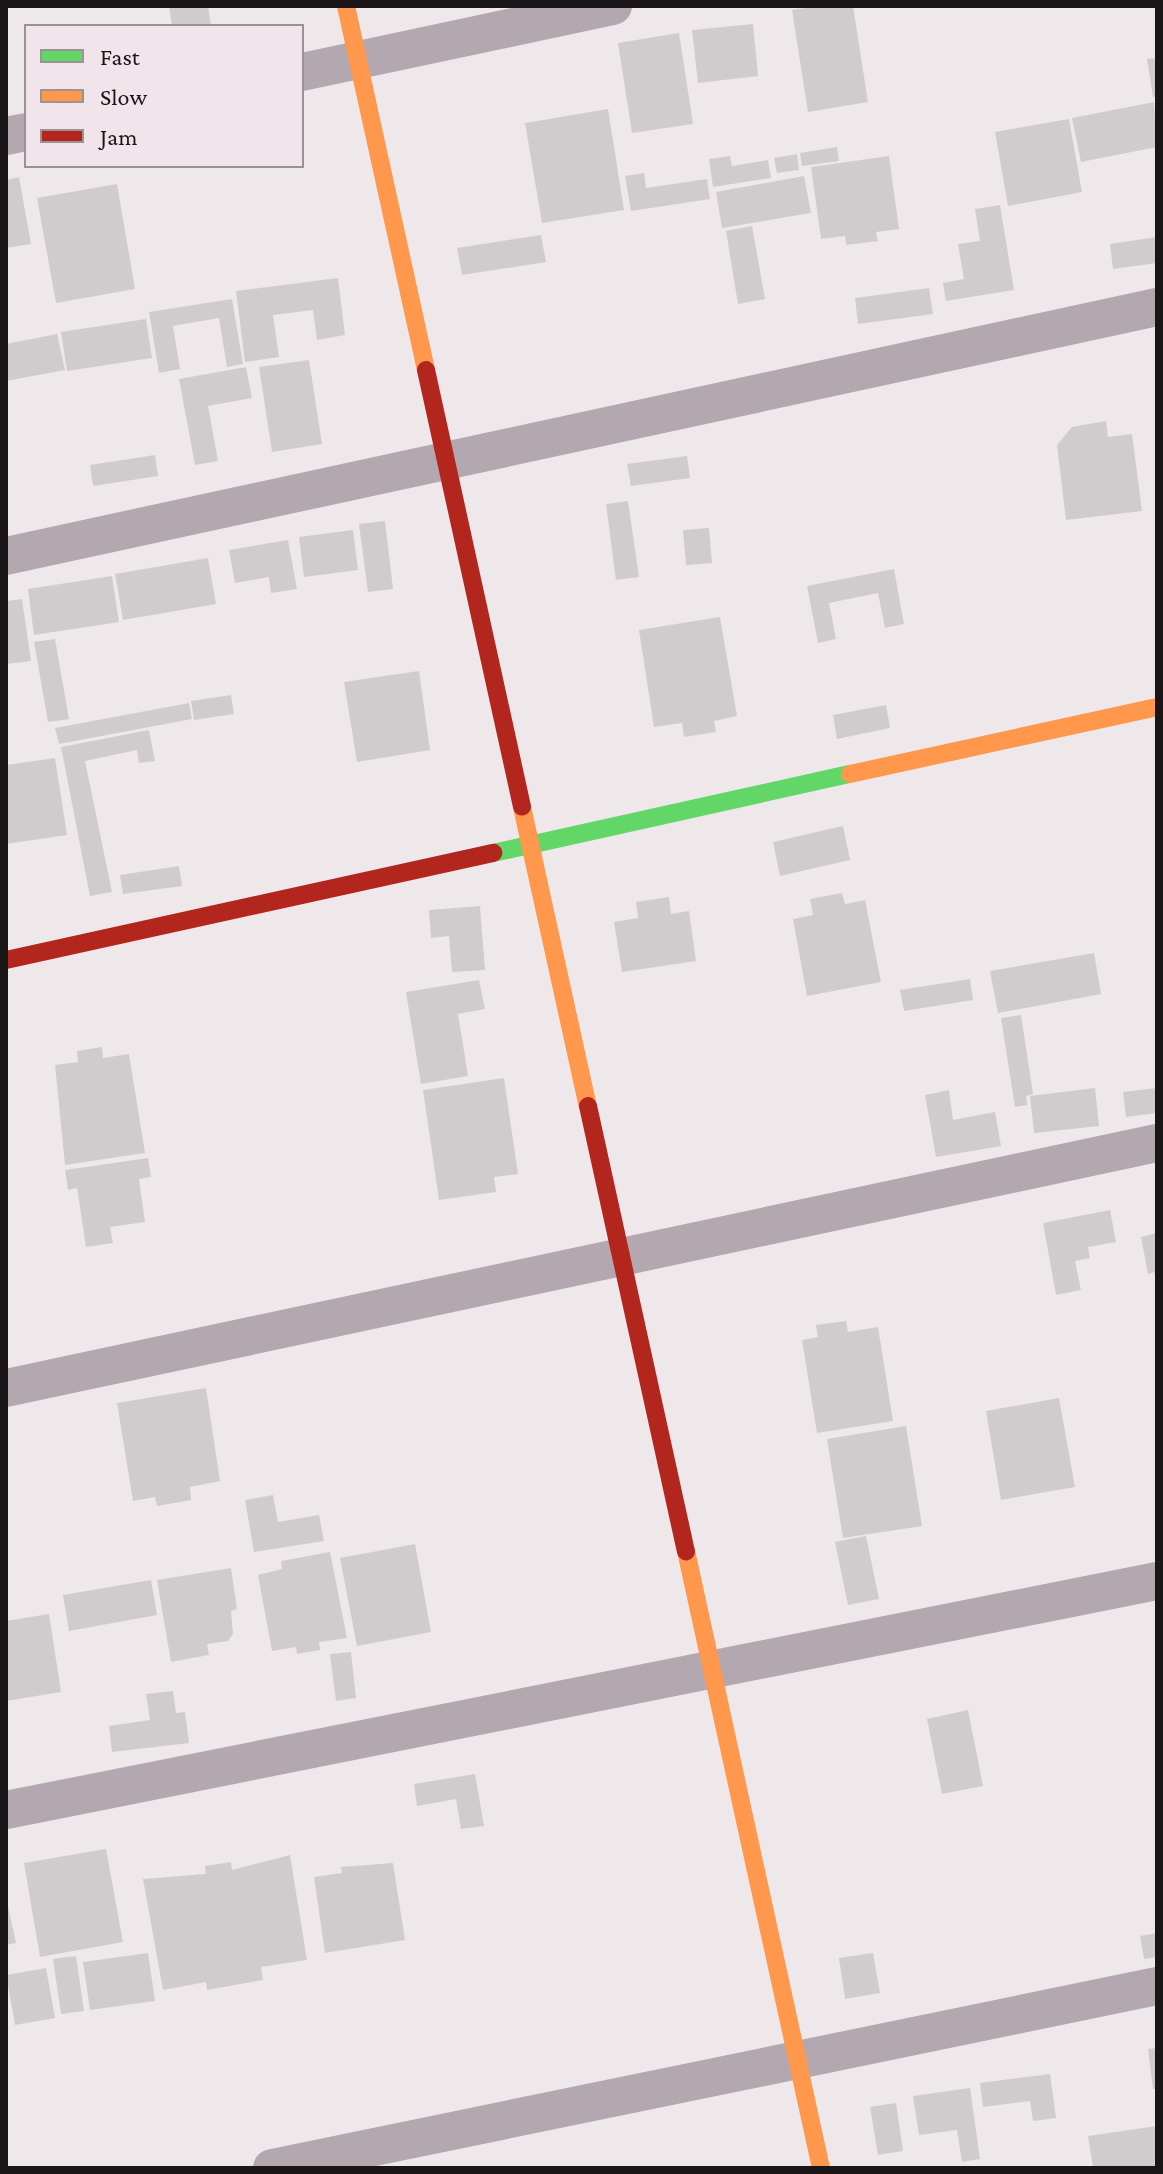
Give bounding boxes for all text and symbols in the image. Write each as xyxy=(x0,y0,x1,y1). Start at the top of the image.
legend xyxy=(24,24,304,168)
text: Fast xyxy=(100,43,140,70)
text: Slow xyxy=(100,83,147,110)
text: Jam xyxy=(100,123,138,150)

